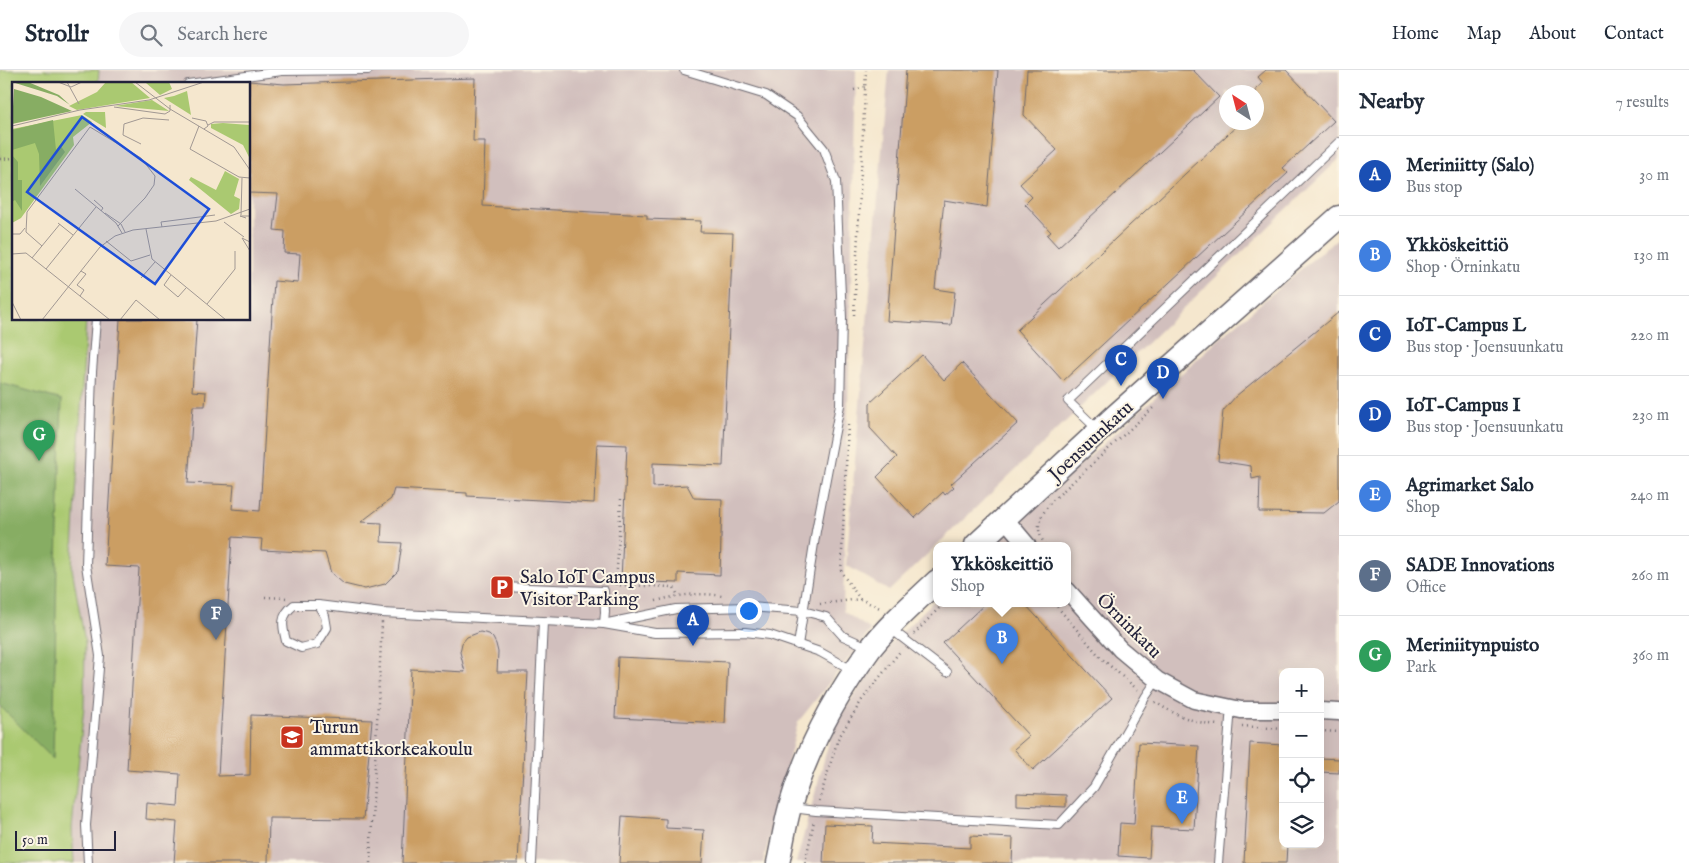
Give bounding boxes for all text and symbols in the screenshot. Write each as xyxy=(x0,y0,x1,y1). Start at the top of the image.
search box xyxy=(119,12,469,57)
text: Strollr xyxy=(25,19,89,50)
icon: search xyxy=(137,21,165,49)
text: Search here xyxy=(177,23,268,47)
text: Home xyxy=(1392,23,1439,46)
text: Map xyxy=(1467,23,1501,46)
text: About xyxy=(1529,23,1576,46)
text: Contact xyxy=(1604,23,1664,46)
inset map xyxy=(12,82,250,320)
north arrow xyxy=(1219,85,1264,130)
text: Nearby xyxy=(1359,89,1424,116)
text: 7 results xyxy=(1615,93,1669,113)
text: Meriniitty (Salo) xyxy=(1406,154,1534,178)
text: A xyxy=(1370,166,1380,186)
text: 30 m xyxy=(1639,166,1669,186)
text: Bus stop xyxy=(1406,178,1462,198)
text: Ykköskeittiö xyxy=(1406,234,1509,258)
text: B xyxy=(1370,246,1380,266)
text: 130 m xyxy=(1633,246,1669,266)
text: Shop · Örninkatu xyxy=(1406,258,1520,278)
text: IoT-Campus L xyxy=(1406,314,1526,338)
text: C xyxy=(1369,326,1381,346)
text: 220 m xyxy=(1630,326,1669,346)
text: Bus stop · Joensuunkatu xyxy=(1406,338,1563,358)
pin: C xyxy=(1105,345,1137,386)
pin: D xyxy=(1147,358,1179,399)
text: IoT-Campus I xyxy=(1406,394,1521,418)
street label: Joensuunkatu xyxy=(1042,396,1139,488)
text: D xyxy=(1369,406,1381,426)
text: 230 m xyxy=(1632,406,1669,426)
text: Bus stop · Joensuunkatu xyxy=(1406,418,1563,438)
pin: G xyxy=(23,420,55,461)
text: Agrimarket Salo xyxy=(1406,474,1534,498)
text: E xyxy=(1369,486,1381,506)
text: 240 m xyxy=(1630,486,1669,506)
text: Shop xyxy=(1406,498,1440,518)
popup xyxy=(933,542,1071,607)
text: Ykköskeittiö xyxy=(951,553,1053,577)
text: SADE Innovations xyxy=(1406,554,1554,578)
place label: Salo IoT Campus Visitor Parking xyxy=(519,566,655,612)
text: F xyxy=(1370,566,1380,586)
text: 260 m xyxy=(1631,566,1669,586)
parking icon: Salo IoT Campus Visitor Parking xyxy=(489,574,515,600)
text: Shop xyxy=(951,577,985,597)
text: Office xyxy=(1406,578,1446,598)
street label: Örninkatu xyxy=(1091,589,1166,664)
your location xyxy=(736,598,762,624)
pin: F xyxy=(200,599,232,640)
pin: A xyxy=(677,605,709,646)
pin: B xyxy=(986,623,1018,664)
text: Meriniitynpuisto xyxy=(1406,634,1539,658)
text: G xyxy=(1369,646,1381,666)
text: 360 m xyxy=(1633,646,1669,666)
text: Park xyxy=(1406,658,1436,678)
map controls xyxy=(1279,668,1324,848)
button: + xyxy=(1279,668,1324,713)
button: − xyxy=(1279,713,1324,758)
place label: Turun ammattikorkeakoulu xyxy=(310,716,473,762)
school or university icon: Turun ammattikorkeakoulu xyxy=(279,724,305,750)
button: locate xyxy=(1279,758,1324,803)
pin: E xyxy=(1166,783,1198,824)
button: layers xyxy=(1279,803,1324,848)
scale bar xyxy=(15,828,116,851)
text: 50 m xyxy=(22,831,48,849)

